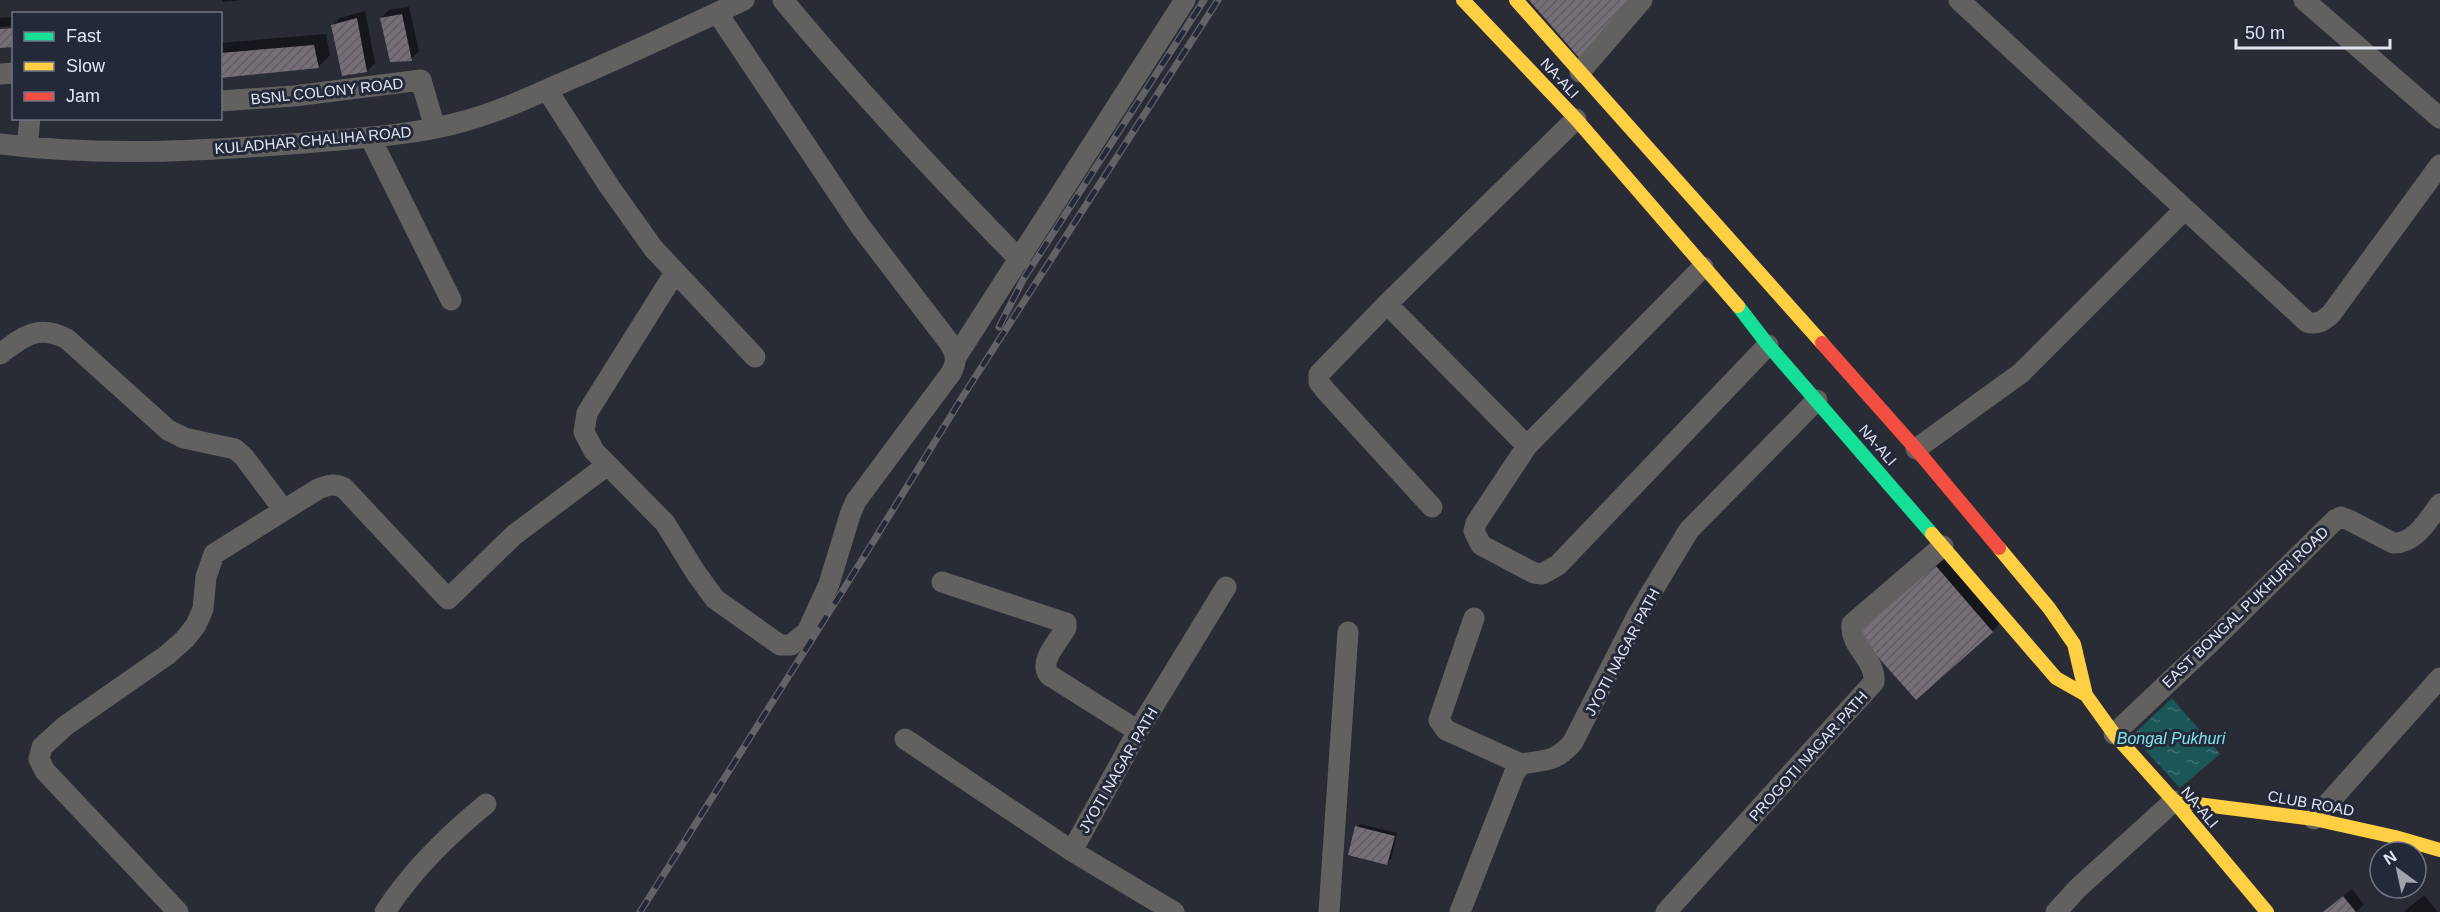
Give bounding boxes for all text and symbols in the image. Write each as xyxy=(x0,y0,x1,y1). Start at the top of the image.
legend xyxy=(12,12,222,120)
scale bar xyxy=(2236,12,2390,50)
text: 50 m xyxy=(2245,23,2285,43)
text: Fast xyxy=(66,26,101,46)
street label: NA-ALI xyxy=(1537,55,1583,101)
text: Slow xyxy=(66,56,106,76)
street label: BSNL COLONY ROAD xyxy=(250,75,404,107)
text: Jam xyxy=(66,86,100,106)
street label: KULADHAR CHALIHA ROAD xyxy=(214,123,412,157)
street label: NA-ALI xyxy=(1856,421,1900,469)
street label: EAST BONGAL PUKHURI ROAD xyxy=(2158,523,2332,691)
street label: JYOTI NAGAR PATH xyxy=(1581,585,1663,719)
street label: PROGOTI NAGAR PATH xyxy=(1745,688,1871,824)
street label: JYOTI NAGAR PATH xyxy=(1075,704,1161,836)
water label: Bongal Pukhuri xyxy=(2117,730,2226,747)
street label: NA-ALI xyxy=(2178,783,2222,831)
street label: CLUB ROAD xyxy=(2266,787,2356,819)
north arrow xyxy=(2368,840,2428,900)
text: N xyxy=(2381,848,2400,868)

